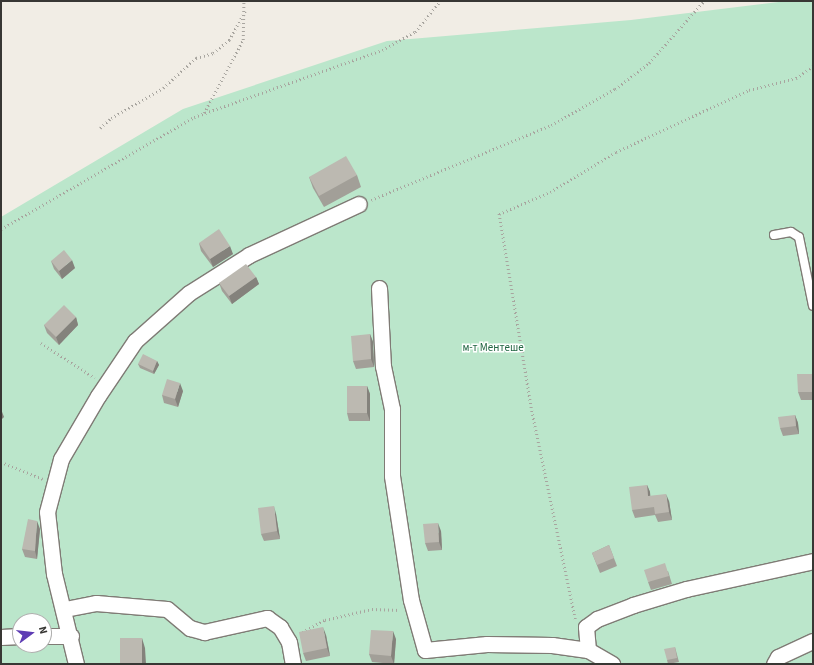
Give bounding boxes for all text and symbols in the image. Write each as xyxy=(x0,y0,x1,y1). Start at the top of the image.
park label: м-т Ментeше xyxy=(462,341,524,355)
north arrow xyxy=(12,613,52,653)
text: N xyxy=(35,625,51,635)

